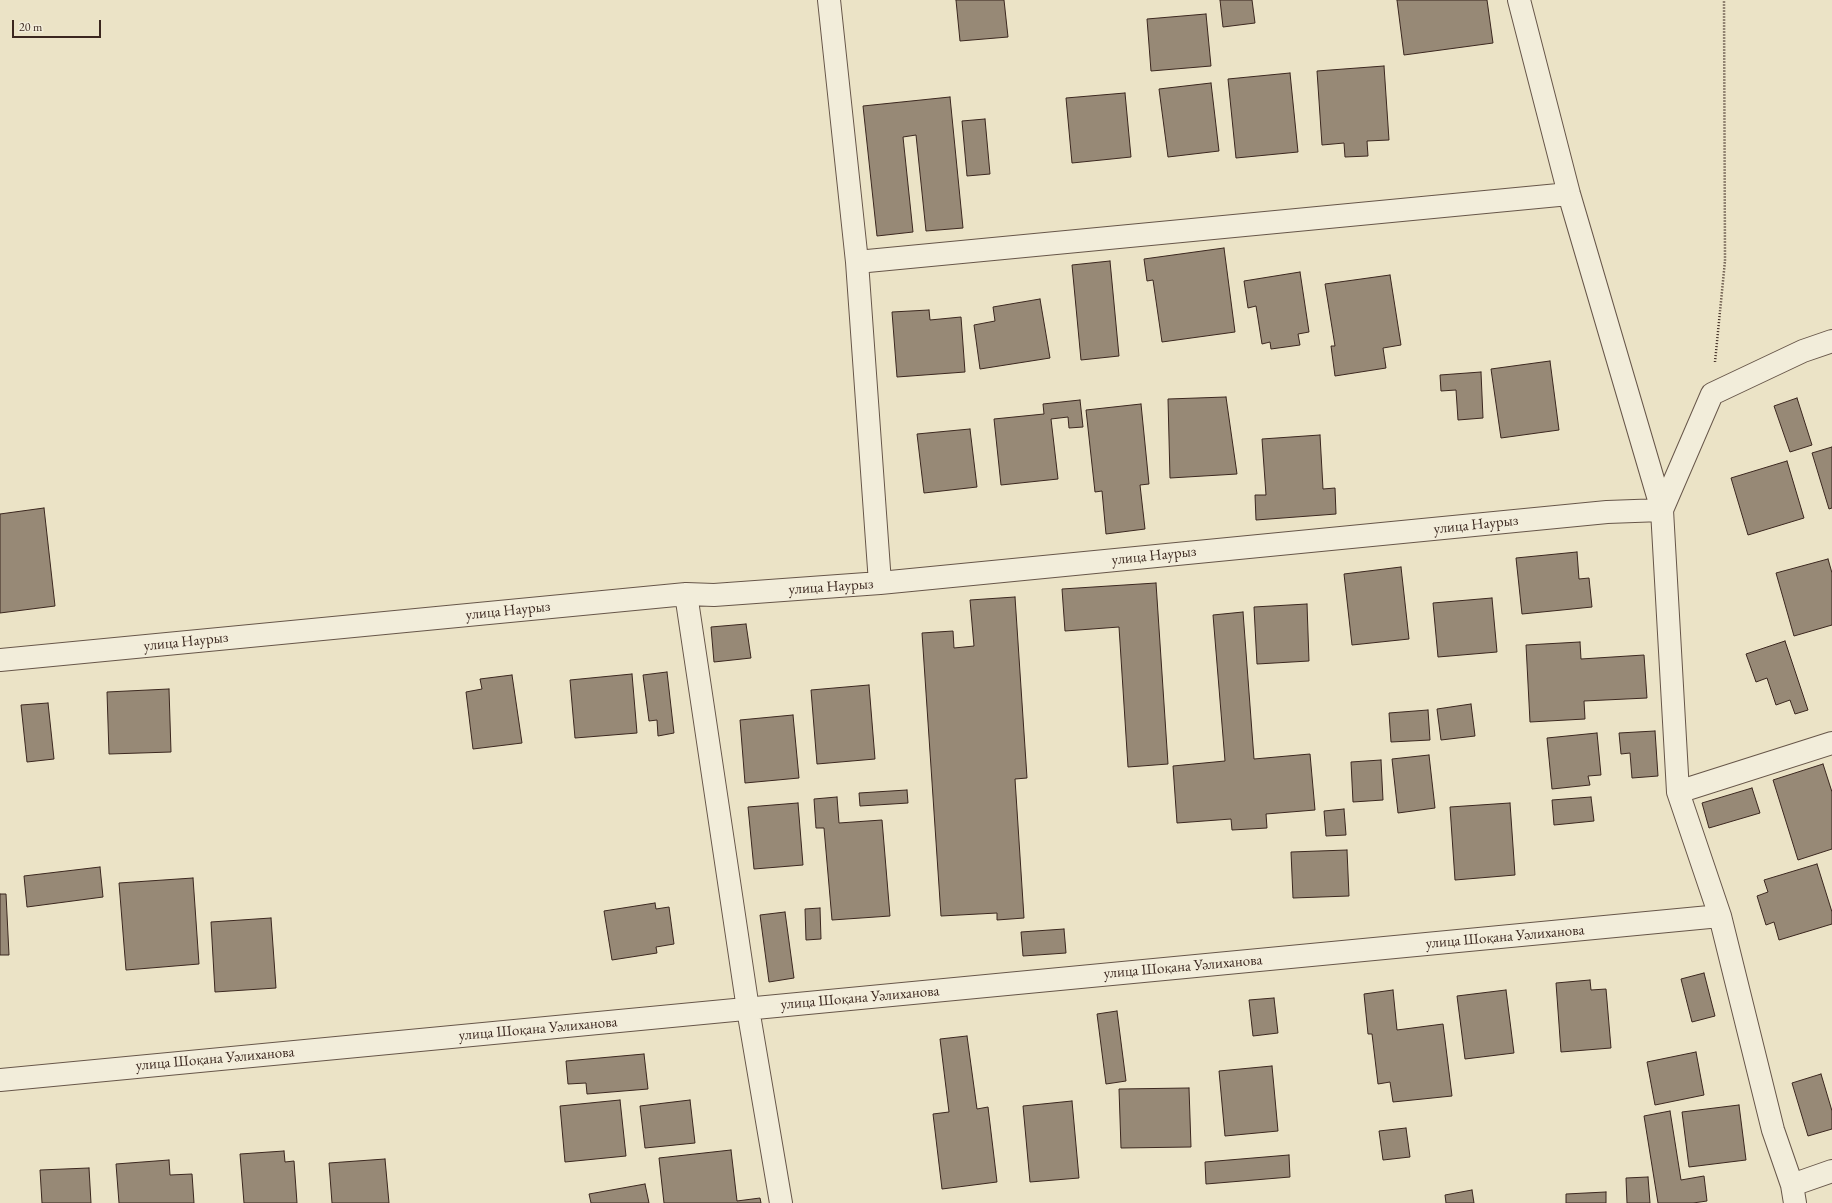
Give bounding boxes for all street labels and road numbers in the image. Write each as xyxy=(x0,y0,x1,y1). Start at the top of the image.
street label: улица Наурыз xyxy=(1433,512,1519,538)
street label: улица Наурыз xyxy=(1111,543,1197,569)
street label: улица Наурыз xyxy=(788,575,874,599)
street label: улица Наурыз xyxy=(465,598,551,624)
street label: улица Наурыз xyxy=(143,629,229,655)
street label: улица Шоқана Уәлиханова xyxy=(1425,921,1585,953)
street label: улица Шоқана Уәлиханова xyxy=(1103,951,1263,983)
street label: улица Шоқана Уәлиханова xyxy=(780,982,940,1014)
street label: улица Шоқана Уәлиханова xyxy=(458,1013,618,1045)
street label: улица Шоқана Уәлиханова xyxy=(135,1043,295,1075)

